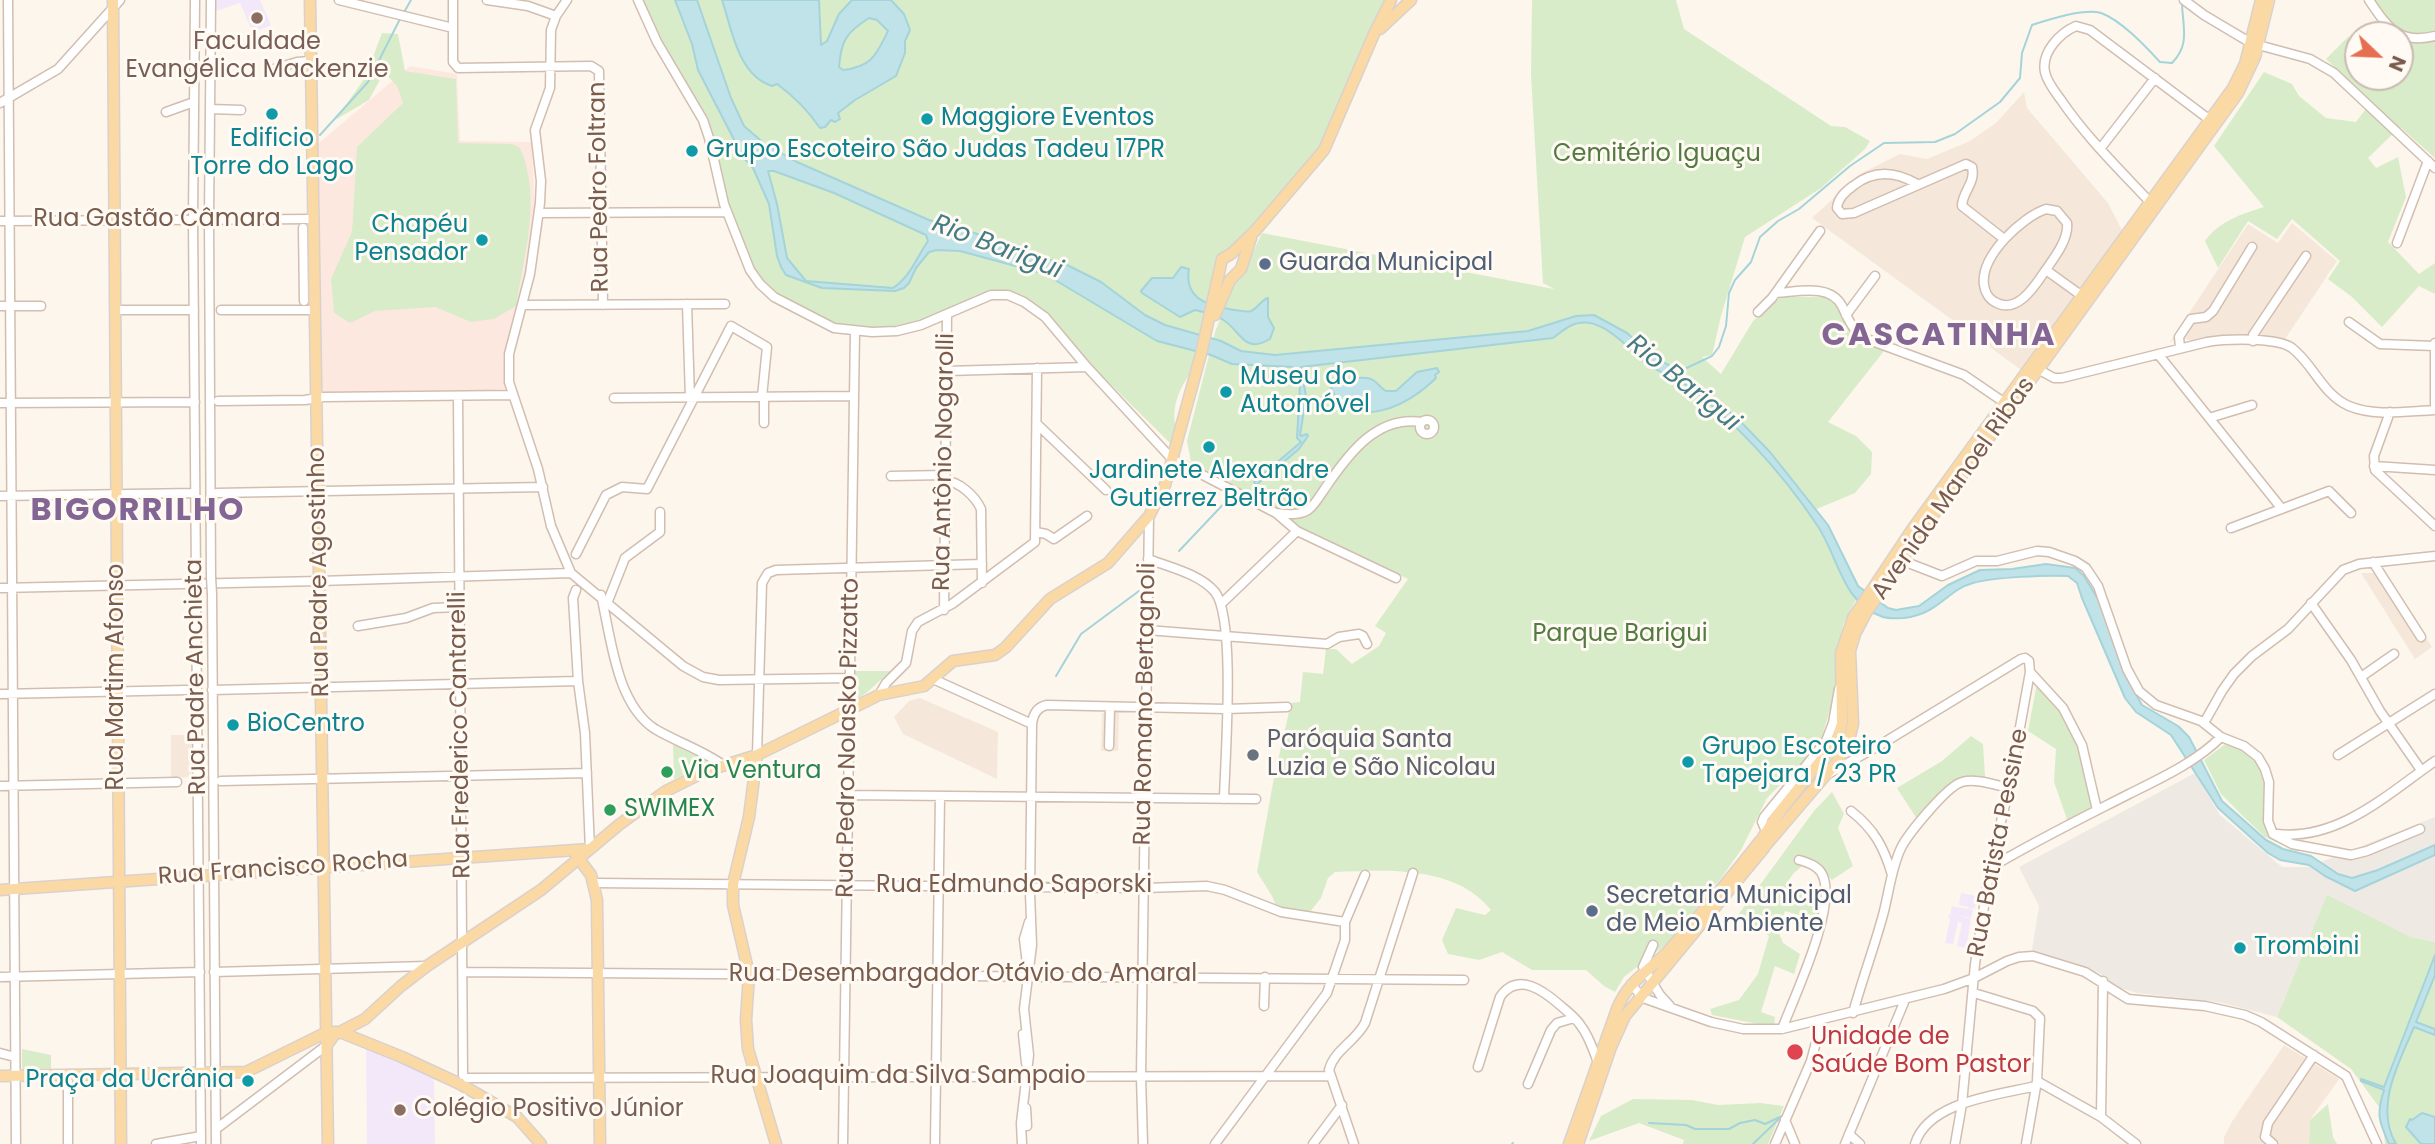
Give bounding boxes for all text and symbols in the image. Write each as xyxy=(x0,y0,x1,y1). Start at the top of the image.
marker: Faculdade Evangélica Mackenzie xyxy=(249,10,265,26)
north arrow xyxy=(2344,21,2414,91)
place label: Faculdade Evangélica Mackenzie xyxy=(125,29,389,85)
text: N xyxy=(2382,52,2412,75)
street label: Rua Pedro Foltran xyxy=(584,81,616,293)
place label: Maggiore Eventos xyxy=(941,105,1154,133)
marker: Edificio Torre do Lago xyxy=(264,106,280,122)
marker: Maggiore Eventos xyxy=(919,111,935,127)
place label: Edificio Torre do Lago xyxy=(190,126,354,182)
place label: Grupo Escoteiro São Judas Tadeu 17PR xyxy=(706,137,1165,165)
park label: Cemitério Iguaçu xyxy=(1553,141,1761,169)
marker: Grupo Escoteiro São Judas Tadeu 17PR xyxy=(684,143,700,159)
street label: Rua Gastão Câmara xyxy=(33,206,281,234)
water label: Rio Barigui xyxy=(928,209,1066,287)
place label: Chapéu Pensador xyxy=(355,212,468,268)
marker: Chapéu Pensador xyxy=(474,232,490,248)
place label: Guarda Municipal xyxy=(1279,250,1493,278)
marker: Guarda Municipal xyxy=(1257,256,1273,272)
district label: CASCATINHA xyxy=(1823,318,2055,356)
water label: Rio Barigui xyxy=(1620,329,1746,439)
street label: Rua Antônio Nogarolli xyxy=(928,333,962,591)
place label: Museu do Automóvel xyxy=(1240,364,1370,420)
street label: Avenida Manoel Ribas xyxy=(1866,372,2042,606)
marker: Museu do Automóvel xyxy=(1218,384,1234,400)
marker: Jardinete Alexandre Gutierrez Beltrão xyxy=(1201,439,1217,455)
street label: Rua Padre Agostinho xyxy=(303,447,337,697)
place label: Jardinete Alexandre Gutierrez Beltrão xyxy=(1089,458,1329,514)
district label: BIGORRILHO xyxy=(32,493,244,531)
street label: Rua Padre Anchieta xyxy=(181,559,213,795)
street label: Rua Romano Bertagnoli xyxy=(1129,562,1163,846)
street label: Rua Martim Afonso xyxy=(103,564,131,790)
street label: Rua Pedro Nolasko Pizzatto xyxy=(832,578,866,898)
street label: Rua Frederico Cantarelli xyxy=(444,591,478,879)
park label: Parque Barigui xyxy=(1532,621,1708,649)
place label: BioCentro xyxy=(247,711,365,739)
marker: BioCentro xyxy=(225,717,241,733)
street label: Rua Batista Pessine xyxy=(1963,726,2035,960)
place label: Paróquia Santa Luzia e São Nicolau xyxy=(1267,727,1496,783)
place label: Grupo Escoteiro Tapejara / 23 PR xyxy=(1702,734,1897,790)
marker: Paróquia Santa Luzia e São Nicolau xyxy=(1245,747,1261,763)
marker: Grupo Escoteiro Tapejara / 23 PR xyxy=(1680,754,1696,770)
place label: Via Ventura xyxy=(681,758,821,786)
marker: Via Ventura xyxy=(659,764,675,780)
place label: SWIMEX xyxy=(624,796,715,824)
marker: SWIMEX xyxy=(602,802,618,818)
street label: Rua Francisco Rocha xyxy=(157,846,409,892)
street label: Rua Edmundo Saporski xyxy=(876,872,1152,900)
place label: Secretaria Municipal de Meio Ambiente xyxy=(1606,883,1852,939)
marker: Secretaria Municipal de Meio Ambiente xyxy=(1584,903,1600,919)
place label: Trombini xyxy=(2254,934,2359,962)
marker: Trombini xyxy=(2232,940,2248,956)
street label: Rua Desembargador Otávio do Amaral xyxy=(729,961,1197,989)
place label: Unidade de Saúde Bom Pastor xyxy=(1811,1024,2031,1080)
marker: Unidade de Saúde Bom Pastor xyxy=(1785,1042,1805,1062)
street label: Rua Joaquim da Silva Sampaio xyxy=(710,1063,1086,1091)
place label: Praça da Ucrânia xyxy=(25,1067,234,1095)
marker: Praça da Ucrânia xyxy=(240,1073,256,1089)
place label: Colégio Positivo Júnior xyxy=(414,1096,684,1124)
marker: Colégio Positivo Júnior xyxy=(392,1102,408,1118)

